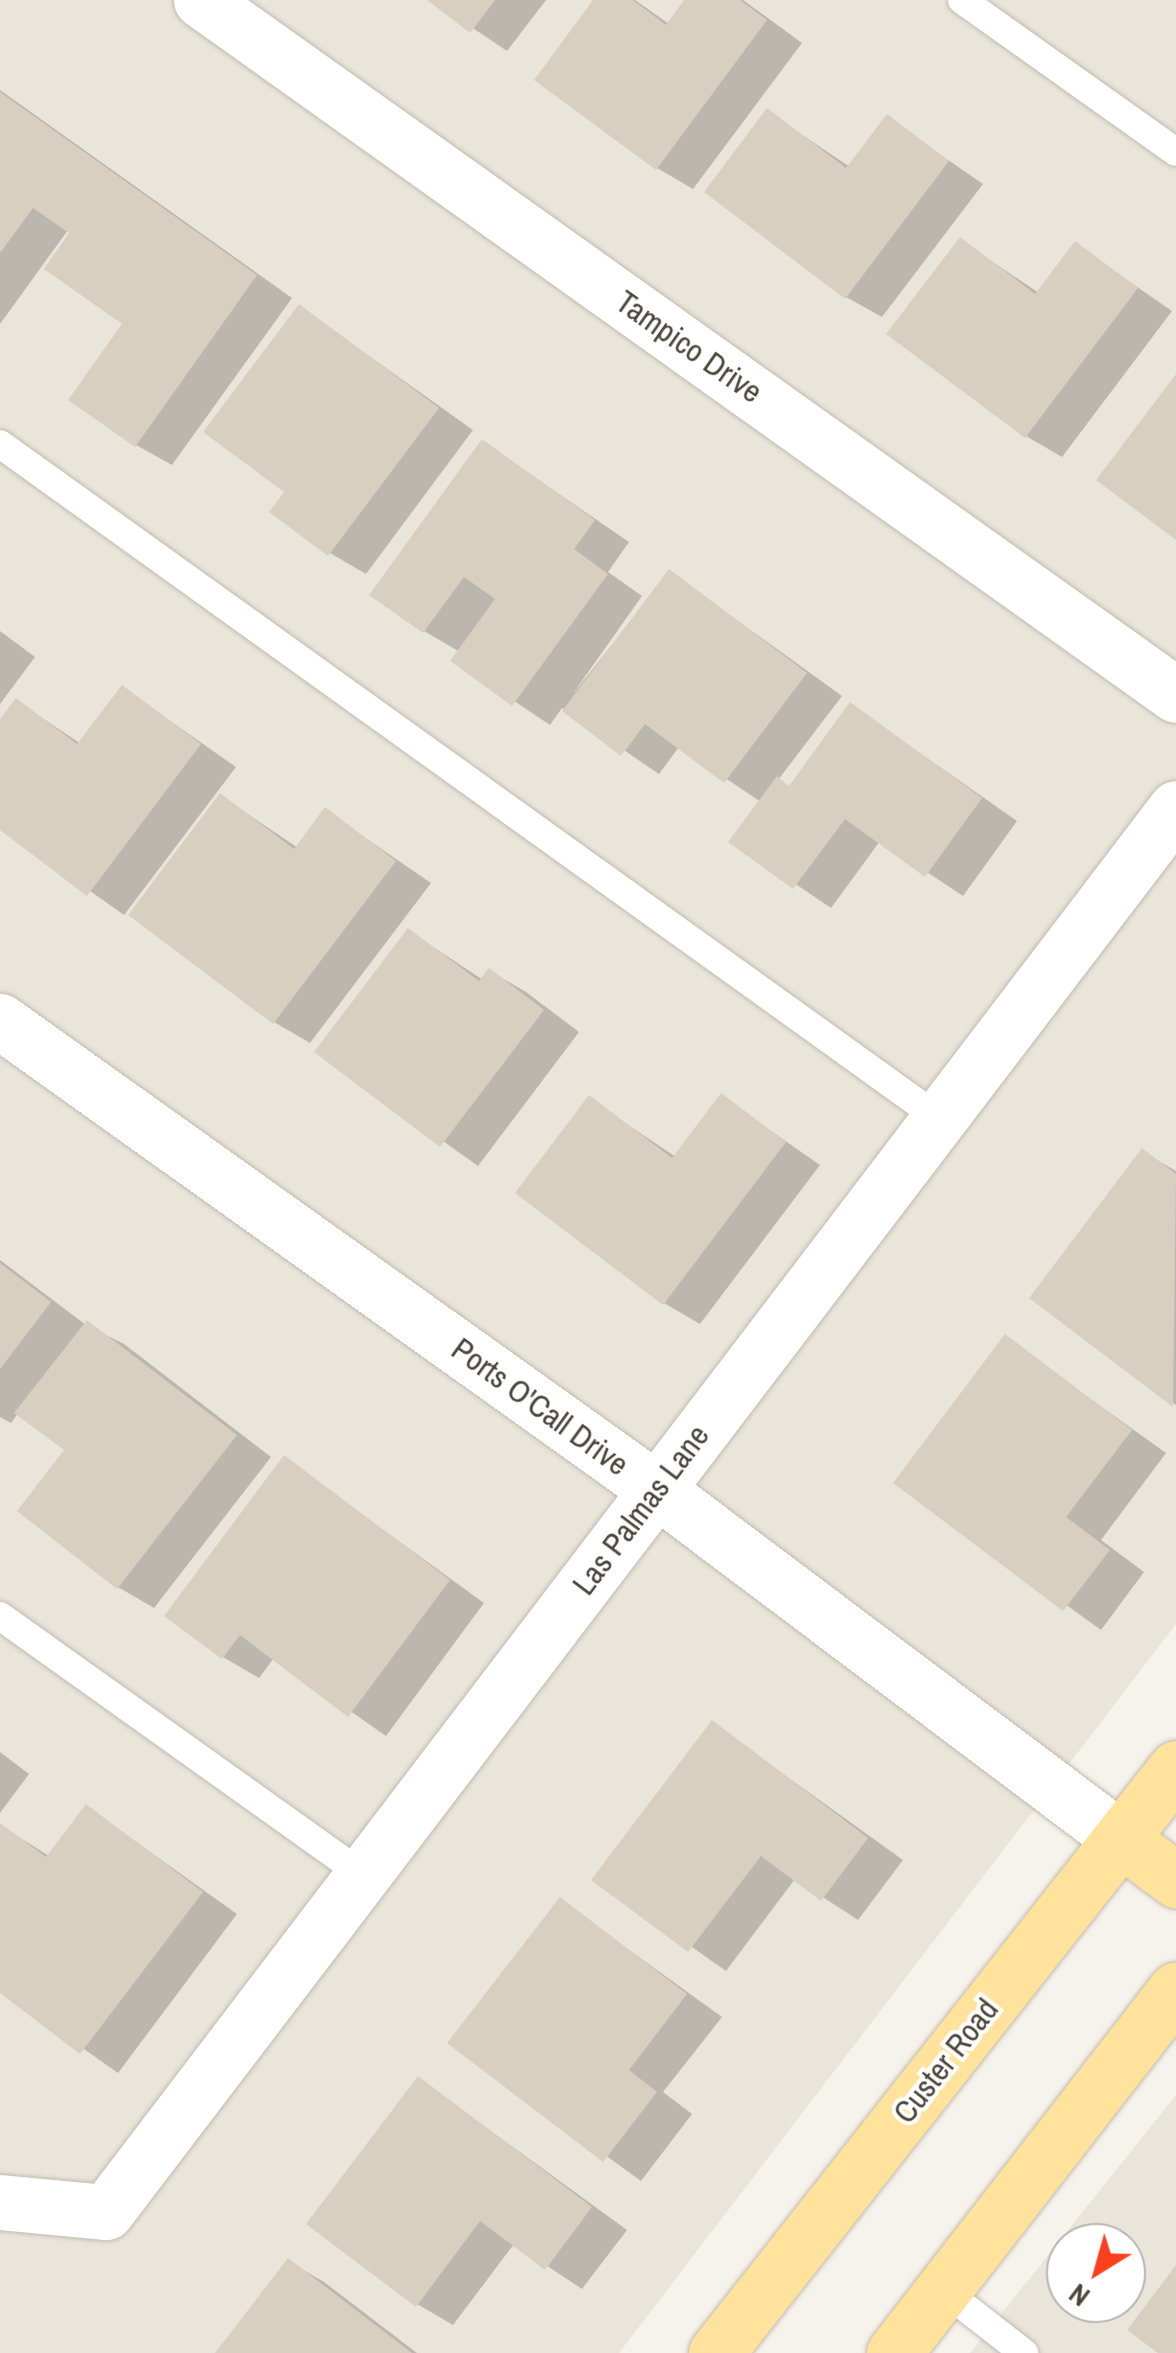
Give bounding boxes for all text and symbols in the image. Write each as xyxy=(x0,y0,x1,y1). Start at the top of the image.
street label: Tampico Drive xyxy=(608,283,770,411)
street label: Ports O'Call Drive xyxy=(444,1330,636,1484)
street label: Las Palmas Lane xyxy=(565,1417,717,1603)
street label: Custer Road xyxy=(886,1991,1006,2131)
north arrow xyxy=(1046,2223,1146,2323)
text: N xyxy=(1061,2275,1097,2316)

